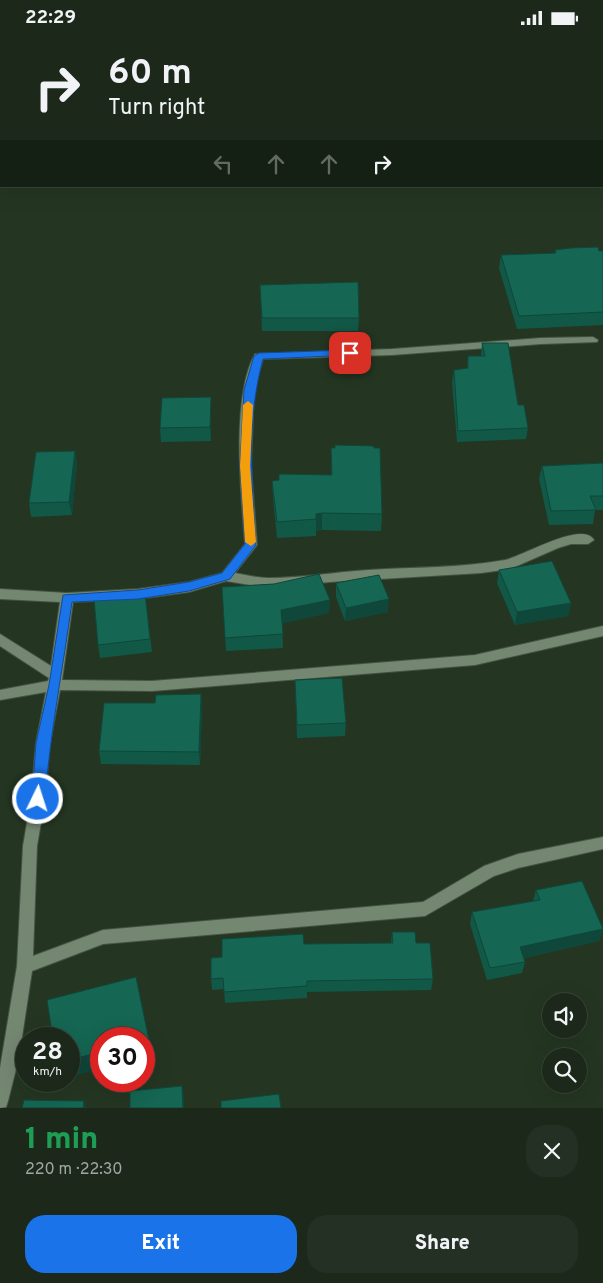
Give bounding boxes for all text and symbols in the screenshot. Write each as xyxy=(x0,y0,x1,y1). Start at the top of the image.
text: 22:29 xyxy=(25,6,76,30)
text: 60 m xyxy=(108,52,192,96)
icon: right xyxy=(25,55,90,120)
text: Turn right xyxy=(108,95,205,122)
icon: left xyxy=(209,150,237,178)
icon: ahead xyxy=(262,150,290,178)
icon: ahead xyxy=(315,150,343,178)
icon: right xyxy=(368,150,396,178)
pin xyxy=(329,332,371,374)
icon: arrive xyxy=(336,339,364,367)
position arrow xyxy=(11,772,63,824)
map controls xyxy=(542,993,587,1093)
button: sound xyxy=(542,993,587,1038)
speed limit sign: 30 xyxy=(90,1027,155,1092)
text: 28 xyxy=(32,1037,63,1069)
button: search xyxy=(542,1048,587,1093)
text: km/h xyxy=(33,1064,62,1080)
text: 1 min xyxy=(25,1122,98,1159)
button: close xyxy=(526,1125,578,1177)
text: 220 m · 22:30 xyxy=(25,1160,123,1180)
button: Exit xyxy=(25,1215,297,1273)
button: Share xyxy=(307,1215,578,1273)

